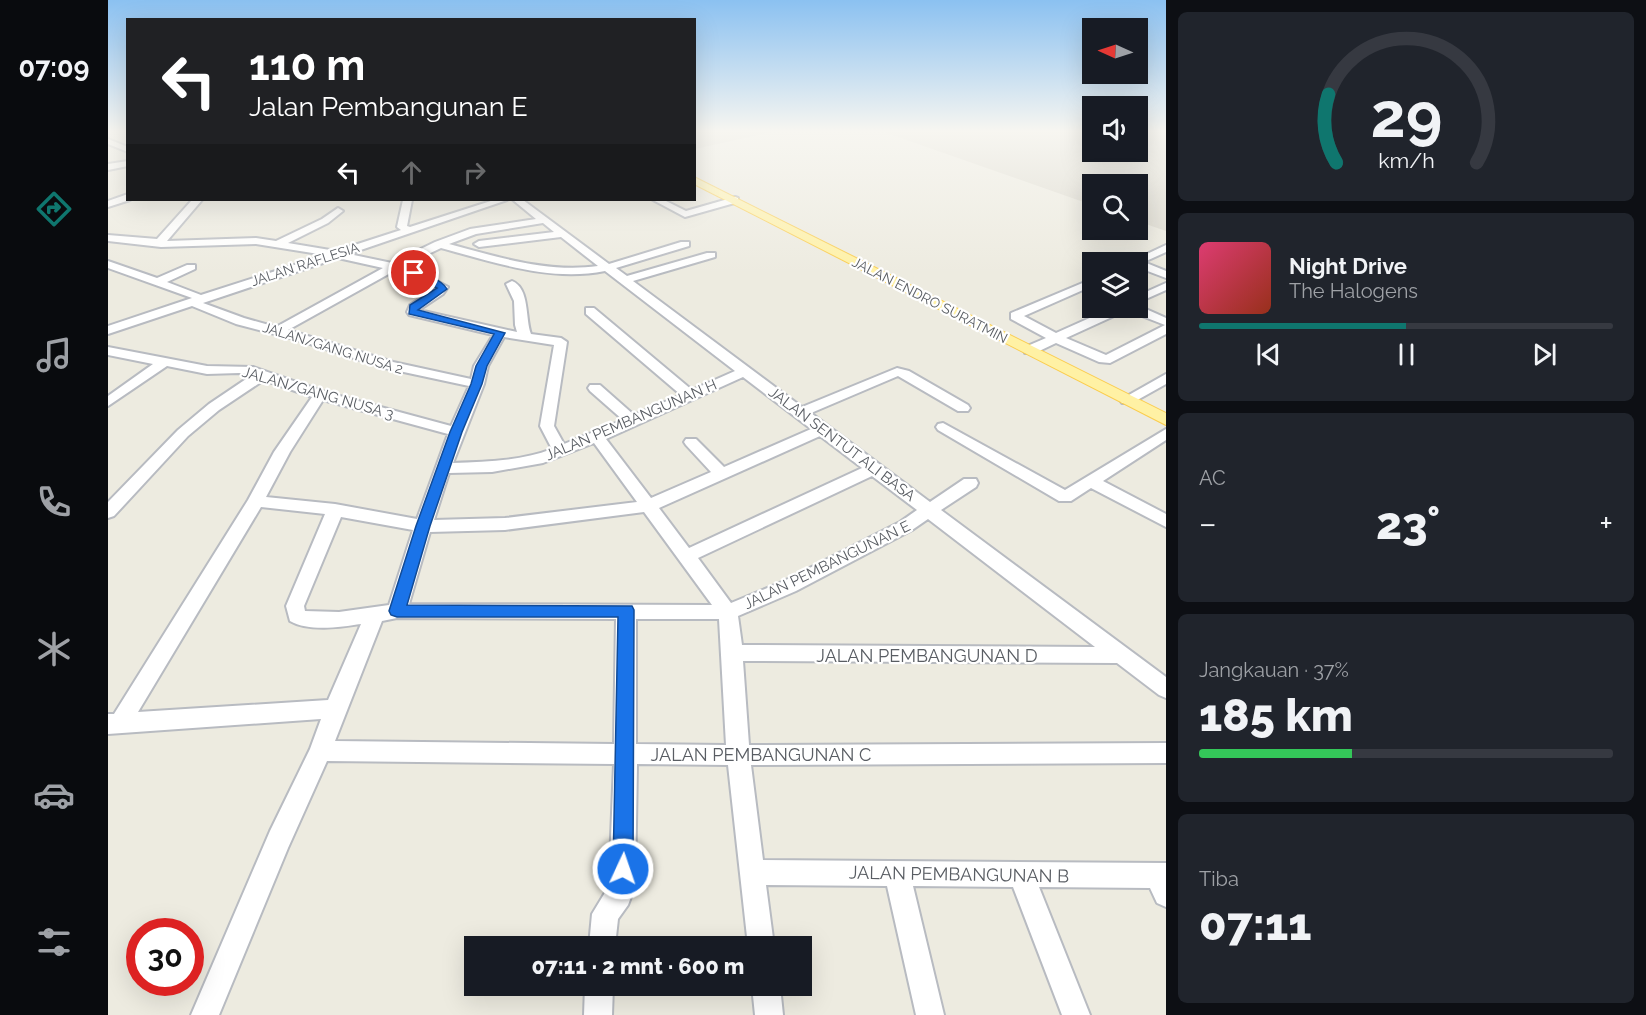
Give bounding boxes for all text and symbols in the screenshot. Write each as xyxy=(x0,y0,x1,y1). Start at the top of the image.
north arrow xyxy=(1082,18,1148,84)
map controls xyxy=(1082,18,1148,318)
text: 110 m xyxy=(249,41,365,90)
icon: left xyxy=(150,42,228,120)
text: 07:09 xyxy=(19,52,89,83)
text: 29 xyxy=(1370,78,1442,152)
text: Jalan Pembangunan E xyxy=(249,91,528,122)
button: sound xyxy=(1082,96,1148,162)
text: km/h xyxy=(1378,149,1434,174)
icon: left xyxy=(332,156,365,189)
icon: ahead xyxy=(395,156,428,189)
icon: right xyxy=(458,156,491,189)
button: search xyxy=(1082,174,1148,240)
icon: directions xyxy=(33,188,75,230)
street label: JALAN RAFLESIA xyxy=(249,239,362,289)
pin xyxy=(388,247,439,298)
button: layers xyxy=(1082,252,1148,318)
text: Night Drive xyxy=(1289,253,1407,279)
street label: JALAN ENDRO SURATMIN xyxy=(850,254,1010,346)
icon: arrive xyxy=(397,256,430,289)
text: The Halogens xyxy=(1289,279,1418,303)
street label: JALAN/GANG NUSA 2 xyxy=(261,319,405,377)
icon: music xyxy=(33,334,75,376)
icon: previous xyxy=(1252,338,1285,371)
icon: pause xyxy=(1390,338,1423,371)
icon: next xyxy=(1528,338,1561,371)
street label: JALAN/GANG NUSA 3 xyxy=(240,363,396,423)
street label: JALAN PEMBANGUNAN H xyxy=(542,376,720,464)
street label: JALAN SENTUT ALI BASA xyxy=(765,383,919,505)
text: AC xyxy=(1199,466,1226,490)
icon: phone xyxy=(33,481,75,523)
text: 23° xyxy=(1376,497,1440,550)
text: − xyxy=(1199,504,1217,543)
text: + xyxy=(1599,504,1613,543)
street label: JALAN PEMBANGUNAN E xyxy=(741,517,913,613)
icon: climate xyxy=(33,628,75,670)
street label: JALAN PEMBANGUNAN D xyxy=(816,645,1038,666)
text: Jangkauan · 37% xyxy=(1199,658,1349,682)
text: 185 km xyxy=(1199,689,1353,742)
street label: JALAN PEMBANGUNAN C xyxy=(651,744,871,765)
icon: car xyxy=(33,774,75,816)
position arrow xyxy=(591,837,655,901)
street label: JALAN PEMBANGUNAN B xyxy=(849,862,1069,886)
text: Tiba xyxy=(1199,867,1239,891)
text: 07:11 xyxy=(1199,898,1312,951)
speed limit sign: 30 xyxy=(126,918,204,996)
icon: filters xyxy=(33,921,75,963)
text: 07:11 · 2 mnt · 600 m xyxy=(532,953,744,979)

